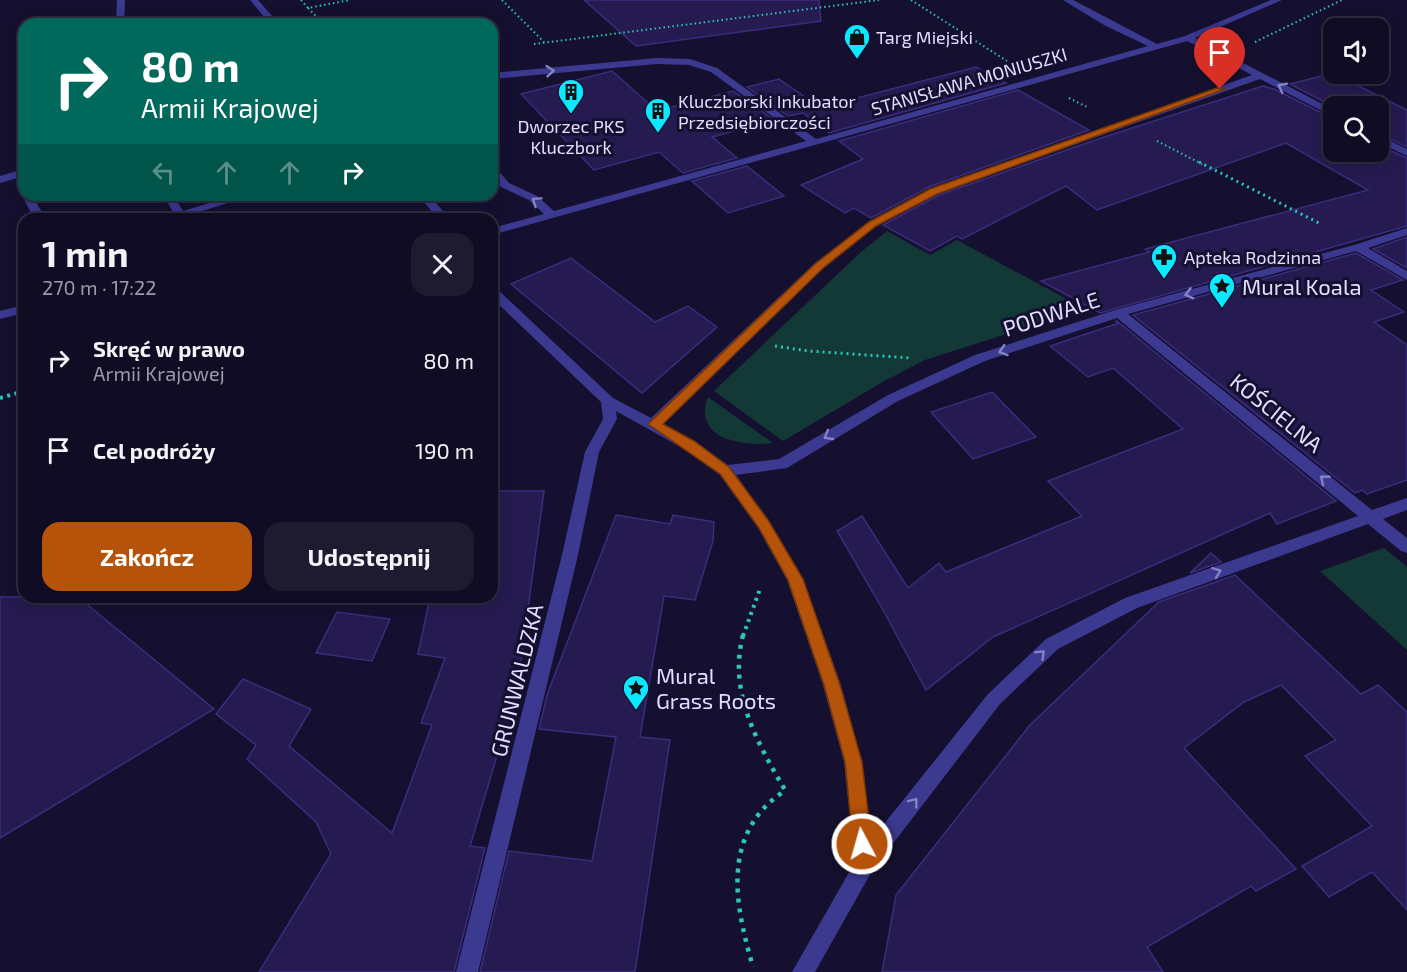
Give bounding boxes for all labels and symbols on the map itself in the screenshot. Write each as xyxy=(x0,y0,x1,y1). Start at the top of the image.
shop icon: Targ Miejski xyxy=(842,22,872,60)
place label: Targ Miejski xyxy=(876,26,973,48)
pin xyxy=(1194,27,1245,89)
street label: STANISŁAWA MONIUSZKI xyxy=(869,42,1069,120)
one-way arrow xyxy=(546,65,555,78)
building icon: Dworzec PKS Kluczbork xyxy=(556,77,586,115)
one-way arrow xyxy=(1277,83,1288,94)
place label: Kluczborski Inkubator Przedsiębiorczości xyxy=(678,90,856,133)
building icon: Kluczborski Inkubator Przedsiębiorczości xyxy=(643,96,673,134)
place label: Dworzec PKS Kluczbork xyxy=(517,115,625,158)
one-way arrow xyxy=(532,197,542,209)
pharmacy icon: Apteka Rodzinna xyxy=(1149,242,1179,280)
place label: Apteka Rodzinna xyxy=(1184,246,1321,268)
place icon: Mural Koala xyxy=(1207,271,1237,309)
place label: Mural Koala xyxy=(1242,273,1362,299)
street label: PODWALE xyxy=(999,285,1103,341)
one-way arrow xyxy=(1184,287,1195,299)
one-way arrow xyxy=(998,344,1009,356)
street label: KOŚCIELNA xyxy=(1226,367,1328,457)
one-way arrow xyxy=(824,429,834,441)
one-way arrow xyxy=(1320,475,1331,486)
one-way arrow xyxy=(1210,567,1221,579)
street label: GRUNWALDZKA xyxy=(484,601,548,759)
one-way arrow xyxy=(1034,651,1045,662)
place label: Mural Grass Roots xyxy=(656,662,776,713)
place icon: Mural Grass Roots xyxy=(621,673,651,711)
one-way arrow xyxy=(906,797,917,808)
position arrow xyxy=(830,812,894,876)

